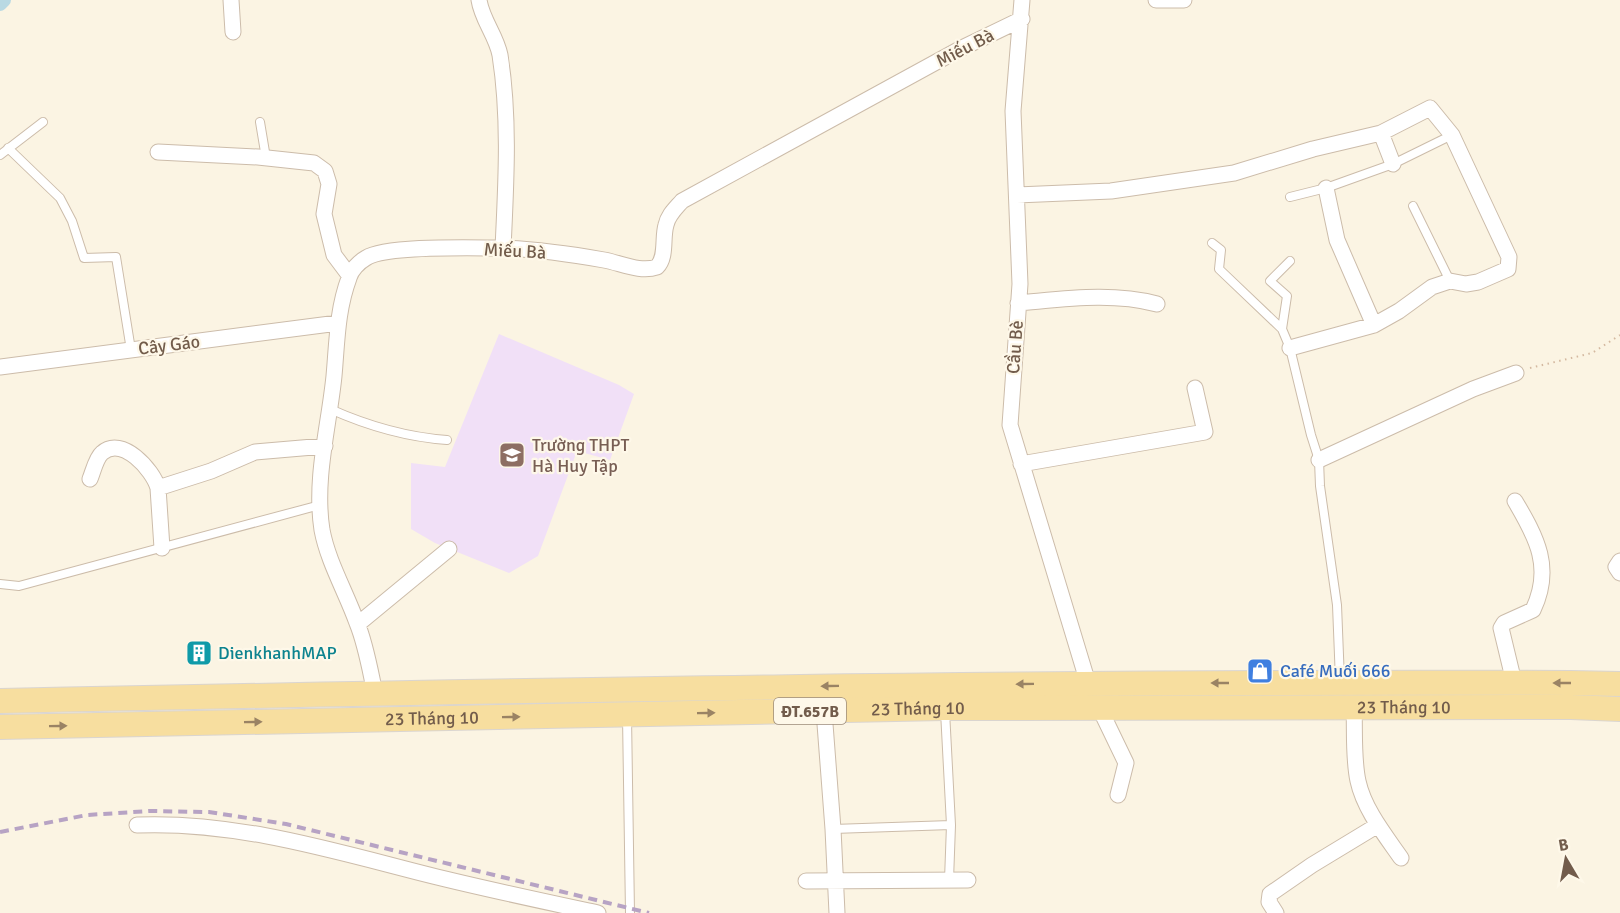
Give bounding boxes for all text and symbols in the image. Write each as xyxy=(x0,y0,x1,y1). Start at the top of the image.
street label: Miếu Bà xyxy=(932,24,998,72)
street label: Miếu Bà xyxy=(483,238,547,264)
street label: Cầu Bè xyxy=(1002,320,1028,374)
street label: Cây Gáo xyxy=(137,330,201,360)
place label: Trường THPT Hà Huy Tập xyxy=(532,434,629,477)
school or university icon: Trường THPT Hà Huy Tập xyxy=(497,440,527,470)
building icon: DienkhanhMAP xyxy=(184,638,214,668)
place label: DienkhanhMAP xyxy=(218,642,337,664)
shop icon: Café Muối 666 xyxy=(1245,656,1275,686)
place label: Café Muối 666 xyxy=(1280,660,1390,682)
one-way arrow xyxy=(1210,678,1229,687)
one-way arrow xyxy=(1552,678,1571,688)
one-way arrow xyxy=(1015,679,1034,688)
one-way arrow xyxy=(820,682,839,691)
street label: 23 Tháng 10 xyxy=(1357,696,1451,718)
street label: 23 Tháng 10 xyxy=(871,697,965,720)
road number: ĐT.657B xyxy=(774,698,846,724)
street label: 23 Tháng 10 xyxy=(385,706,479,730)
one-way arrow xyxy=(697,708,716,718)
one-way arrow xyxy=(502,712,521,722)
one-way arrow xyxy=(244,717,263,727)
one-way arrow xyxy=(49,721,68,731)
north arrow xyxy=(1536,829,1596,889)
text: B xyxy=(1557,834,1570,856)

